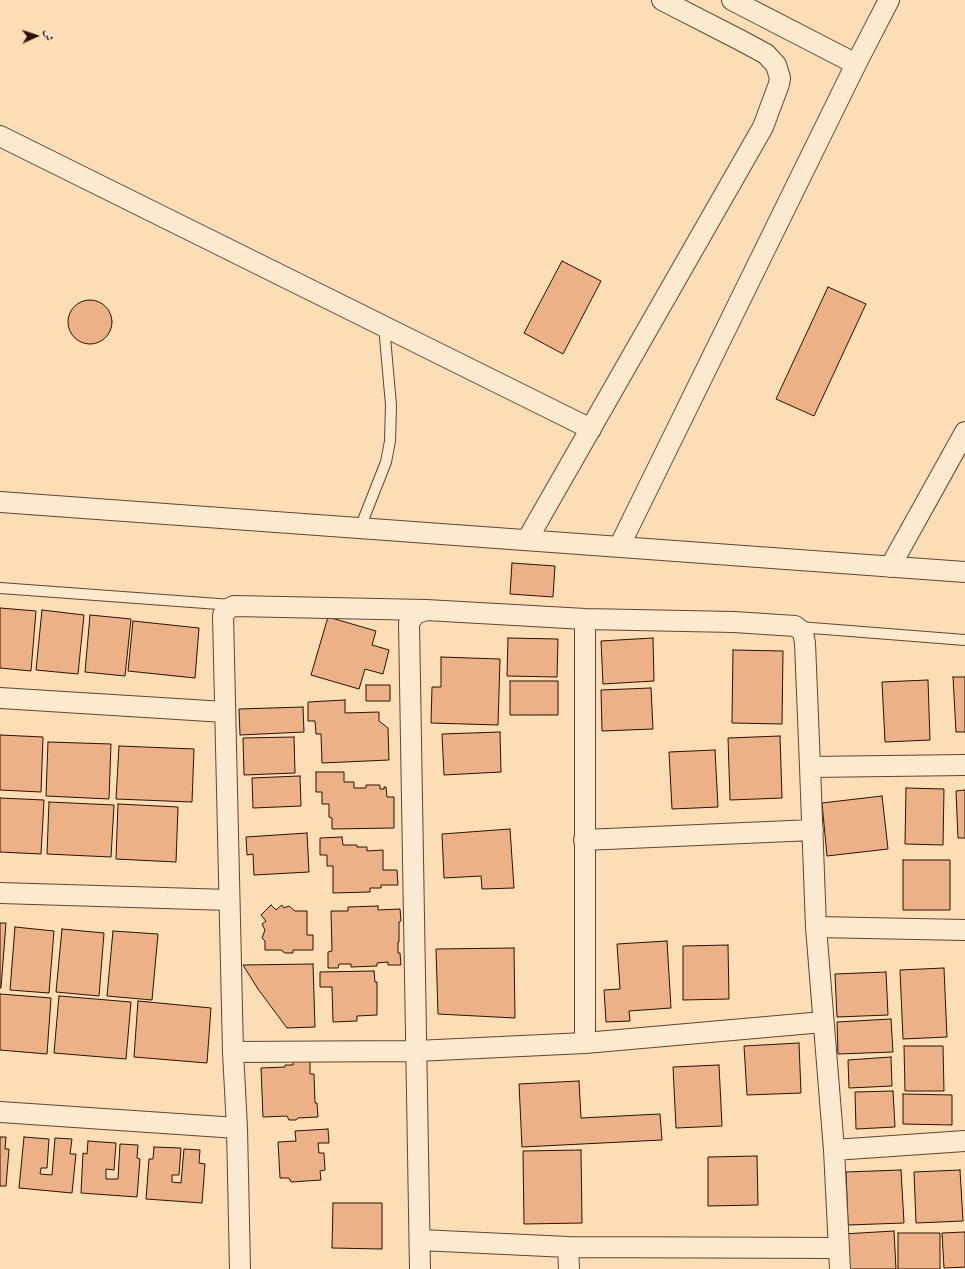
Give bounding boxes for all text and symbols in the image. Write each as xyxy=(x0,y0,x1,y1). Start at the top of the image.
north arrow xyxy=(16,16,56,56)
text: ش xyxy=(41,30,55,41)

